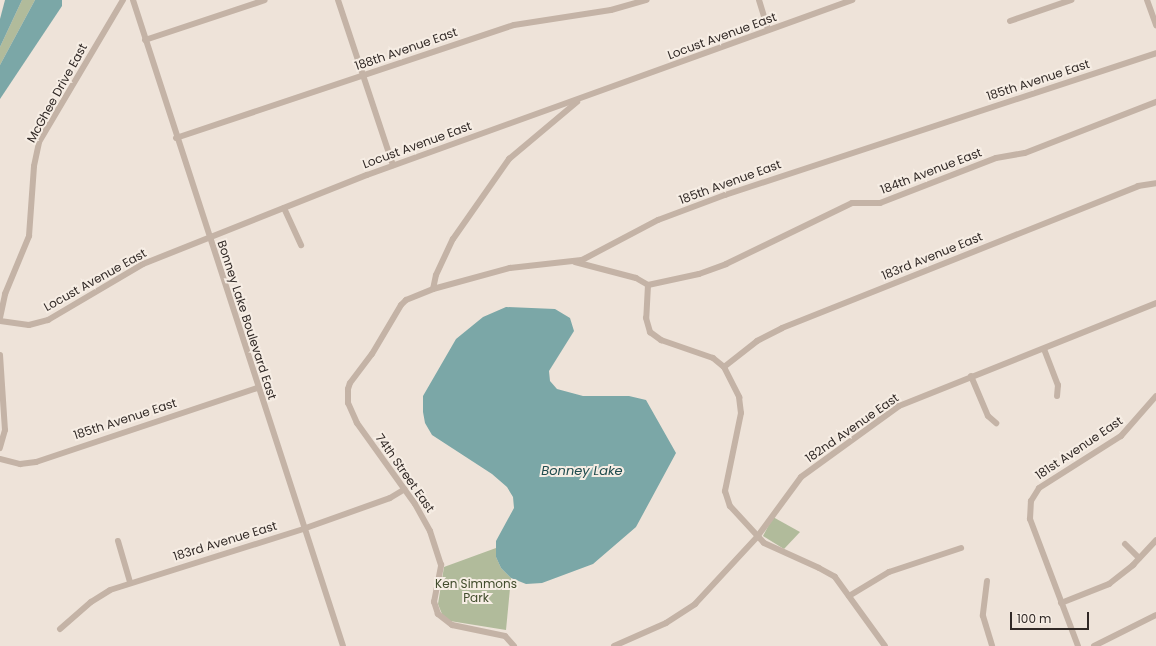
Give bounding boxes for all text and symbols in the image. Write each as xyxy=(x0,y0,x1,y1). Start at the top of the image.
street label: Locust Avenue East xyxy=(666,10,778,62)
street label: 188th Avenue East xyxy=(353,25,459,73)
street label: McGhee Drive East xyxy=(24,41,90,145)
street label: 185th Avenue East xyxy=(985,57,1091,103)
street label: Locust Avenue East xyxy=(361,119,473,171)
street label: 184th Avenue East xyxy=(878,145,984,197)
street label: 185th Avenue East xyxy=(677,157,783,207)
street label: 183rd Avenue East xyxy=(879,229,985,283)
street label: Bonney Lake Boulevard East xyxy=(214,239,280,401)
street label: Locust Avenue East xyxy=(41,246,149,314)
street label: 182nd Avenue East xyxy=(803,390,901,466)
street label: 185th Avenue East xyxy=(72,396,178,442)
street label: 181st Avenue East xyxy=(1033,413,1125,483)
street label: 74th Street East xyxy=(373,431,437,515)
water label: Bonney Lake xyxy=(541,463,623,479)
street label: 183rd Avenue East xyxy=(172,518,278,564)
park label: Ken Simmons Park xyxy=(435,577,517,605)
scale bar xyxy=(1012,604,1091,630)
text: 100 m xyxy=(1017,610,1051,627)

